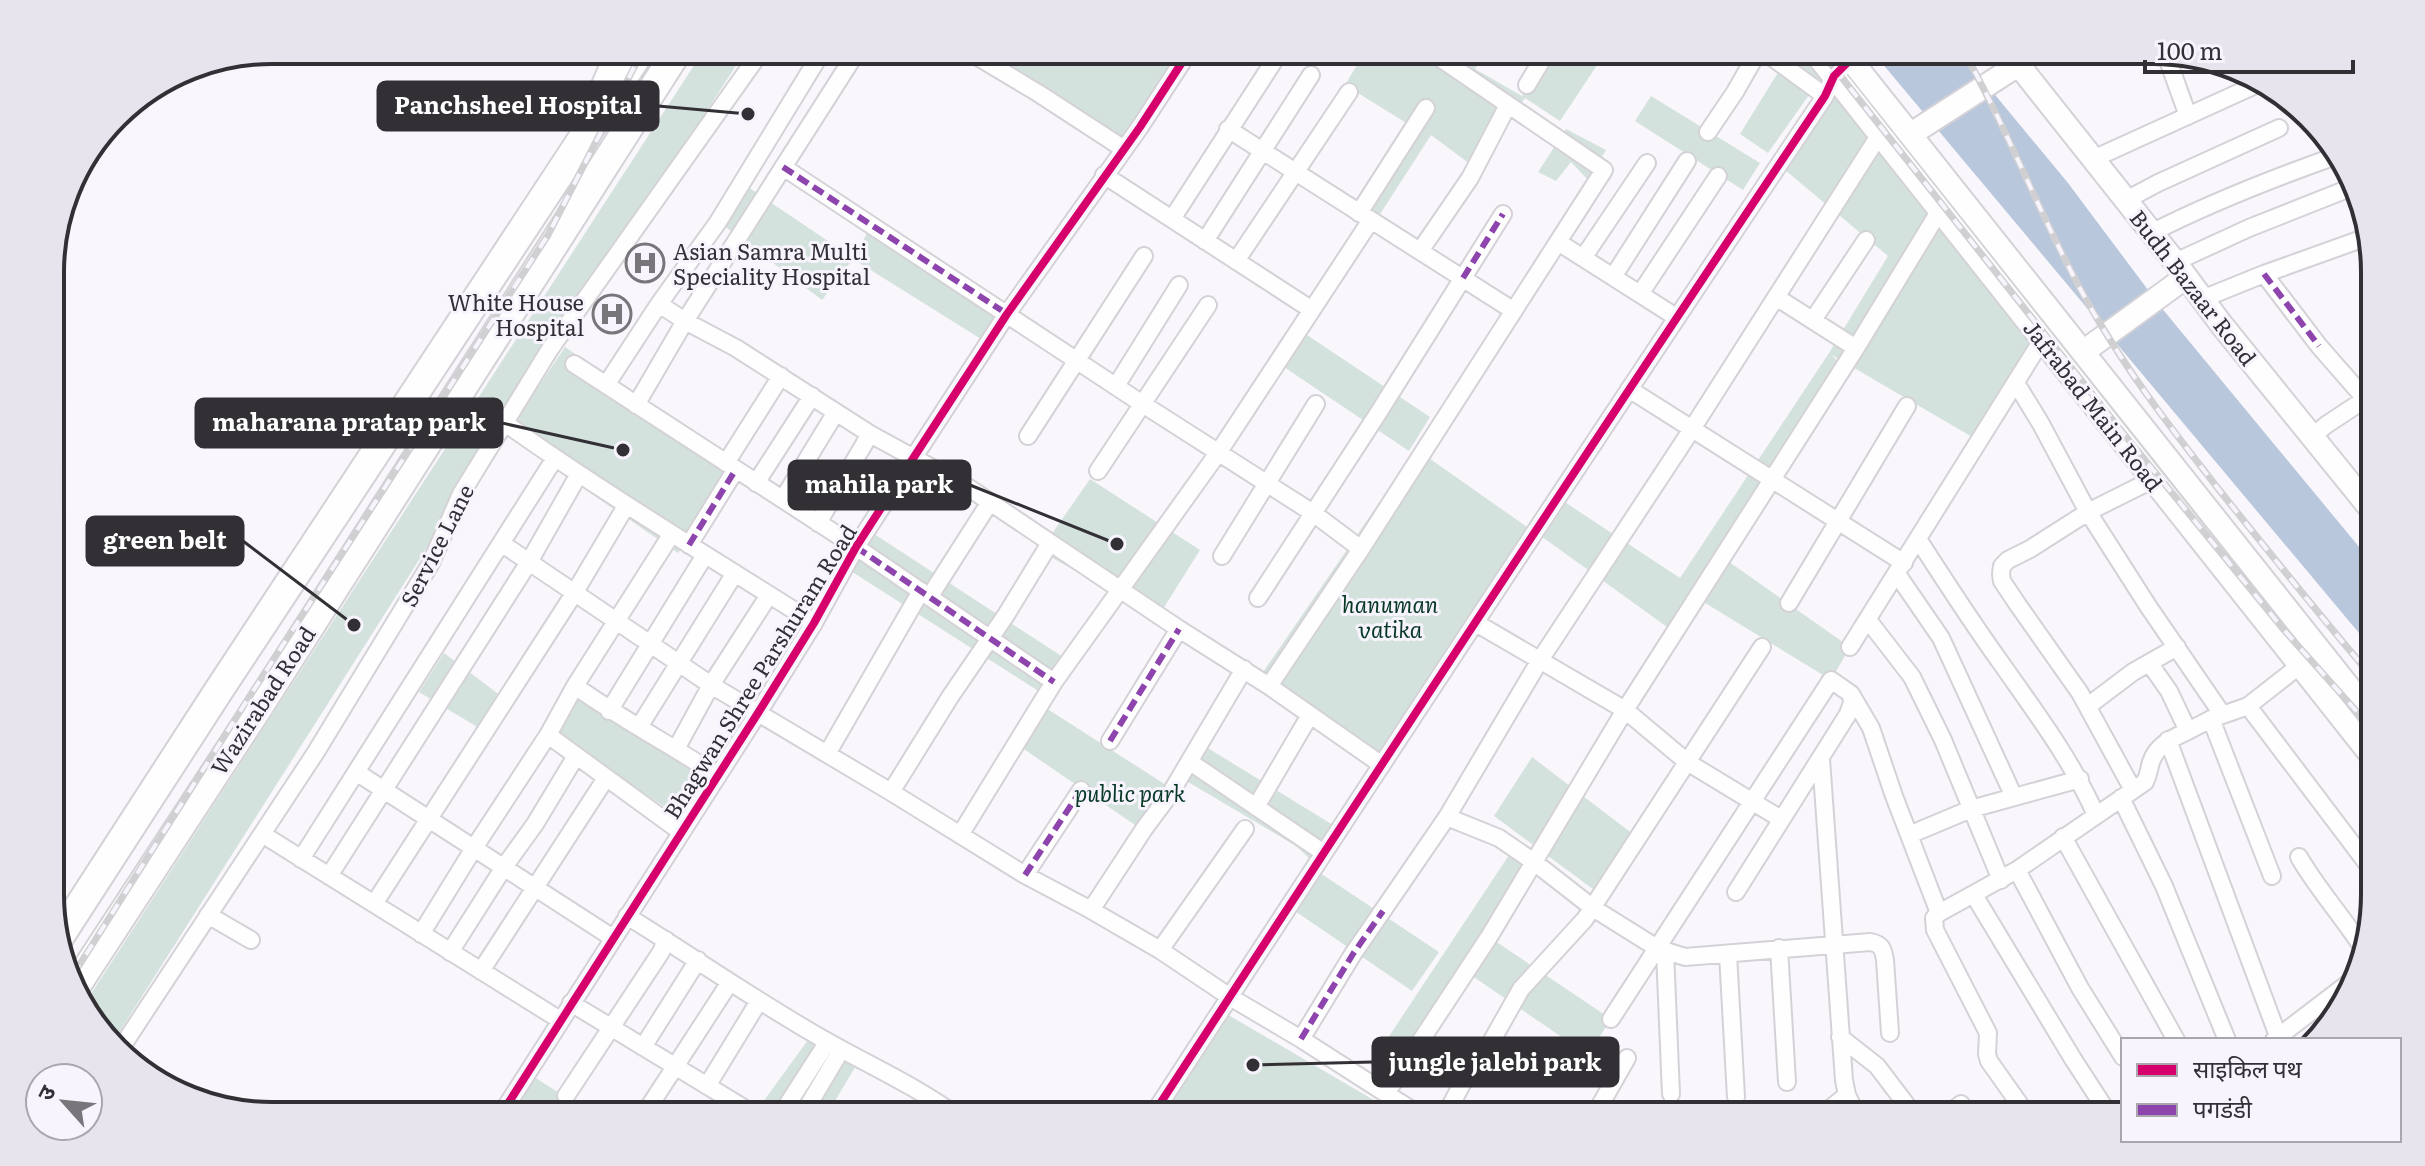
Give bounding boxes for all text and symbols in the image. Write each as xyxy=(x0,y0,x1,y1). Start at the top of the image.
scale bar xyxy=(2145,24,2353,74)
text: 100 m xyxy=(2157,32,2223,67)
callout: Panchsheel Hospital xyxy=(378,82,658,130)
text: Panchsheel Hospital xyxy=(394,86,642,121)
street label: Budh Bazaar Road xyxy=(2123,202,2265,372)
place label: Asian Samra Multi Speciality Hospital xyxy=(673,234,870,292)
hospital icon: Asian Samra Multi Speciality Hospital xyxy=(624,242,666,284)
place label: White House Hospital xyxy=(448,285,584,343)
hospital icon: White House Hospital xyxy=(591,293,633,335)
street label: Jafrabad Main Road xyxy=(2017,312,2171,498)
callout: maharana pratap park xyxy=(196,399,502,447)
text: maharana pratap park xyxy=(212,403,487,438)
callout: mahila park xyxy=(789,461,970,509)
text: mahila park xyxy=(805,465,954,500)
street label: Service Lane xyxy=(391,478,481,612)
callout: green belt xyxy=(87,517,243,565)
street label: Bhagwan Shree Parshuram Road xyxy=(654,517,864,825)
text: green belt xyxy=(103,521,227,556)
park label: hanuman vatika xyxy=(1342,587,1438,645)
street label: Wazirabad Road xyxy=(201,619,323,781)
park label: public park xyxy=(1074,776,1186,809)
callout: jungle jalebi park xyxy=(1373,1038,1618,1086)
legend xyxy=(2121,1038,2401,1142)
text: jungle jalebi park xyxy=(1389,1043,1602,1078)
text: साइकिल पथ xyxy=(2193,1050,2303,1085)
north arrow xyxy=(24,1062,104,1142)
text: उ xyxy=(27,1078,63,1105)
text: पगडंडी xyxy=(2193,1090,2253,1125)

